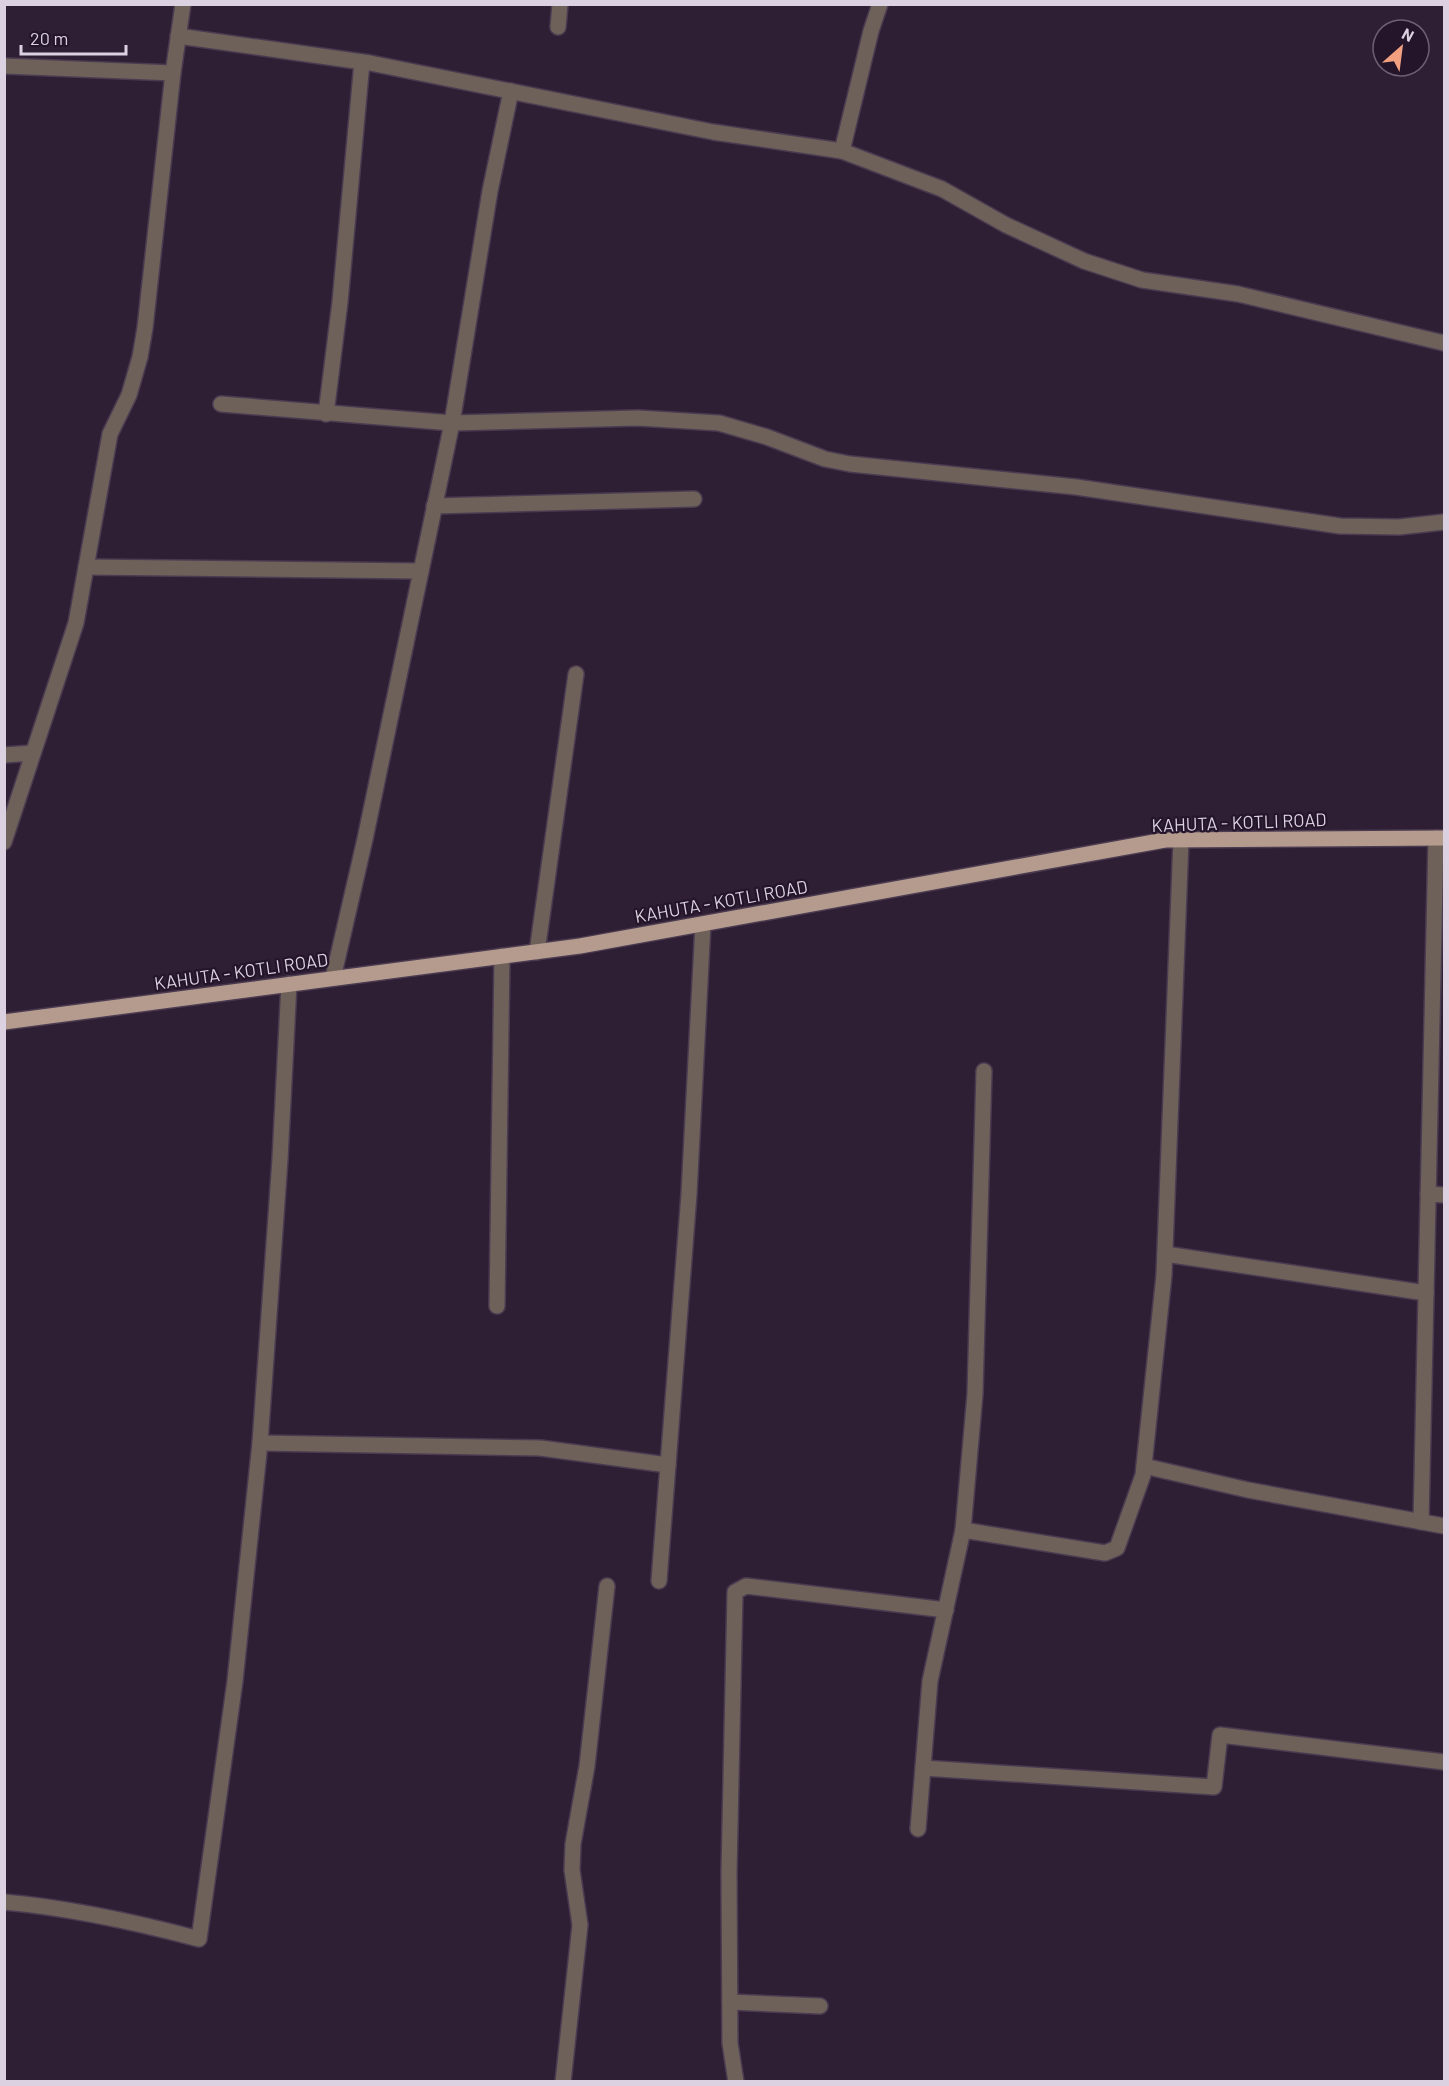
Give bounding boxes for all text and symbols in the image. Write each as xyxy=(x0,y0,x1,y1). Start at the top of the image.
scale bar xyxy=(21,18,126,56)
north arrow xyxy=(1371,18,1431,78)
text: N xyxy=(1399,23,1417,45)
text: 20 m xyxy=(30,27,68,49)
street label: KAHUTA - KOTLI ROAD xyxy=(1151,808,1327,836)
street label: KAHUTA - KOTLI ROAD xyxy=(633,875,809,927)
street label: KAHUTA - KOTLI ROAD xyxy=(153,948,329,994)

